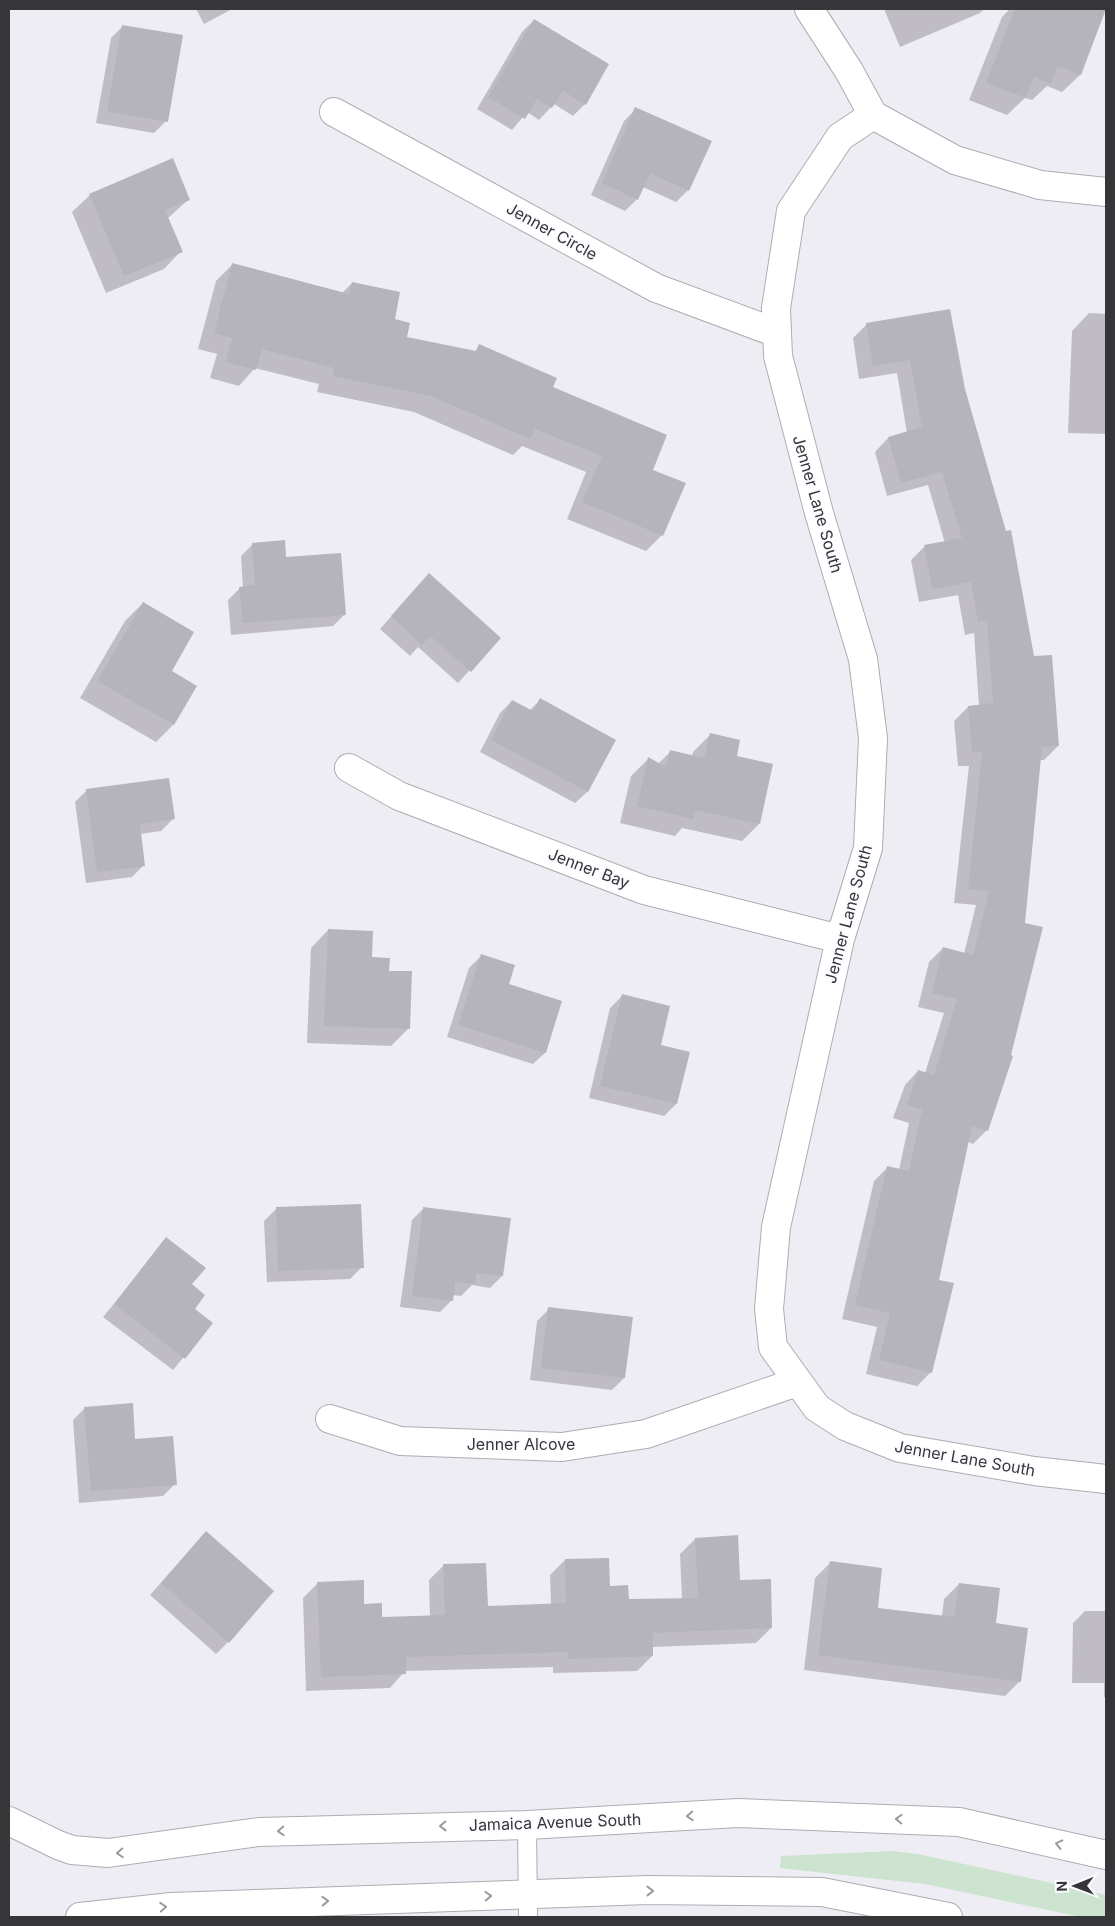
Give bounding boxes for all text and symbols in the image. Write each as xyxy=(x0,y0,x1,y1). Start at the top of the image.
street label: Jenner Circle xyxy=(503,198,601,264)
street label: Jenner Lane South xyxy=(789,433,847,575)
street label: Jenner Bay xyxy=(546,843,632,893)
street label: Jenner Lane South xyxy=(820,843,876,985)
street label: Jenner Alcove xyxy=(467,1434,575,1454)
street label: Jenner Lane South xyxy=(893,1436,1037,1480)
street label: Jamaica Avenue South xyxy=(468,1809,642,1835)
one-way arrow xyxy=(685,1810,693,1821)
one-way arrow xyxy=(894,1814,902,1825)
one-way arrow xyxy=(439,1821,447,1831)
one-way arrow xyxy=(277,1825,285,1836)
one-way arrow xyxy=(1054,1839,1063,1850)
one-way arrow xyxy=(116,1847,124,1858)
north arrow xyxy=(1050,1861,1100,1911)
text: N xyxy=(1053,1881,1070,1892)
one-way arrow xyxy=(646,1886,654,1896)
one-way arrow xyxy=(484,1890,492,1901)
one-way arrow xyxy=(322,1896,330,1907)
one-way arrow xyxy=(159,1902,167,1913)

